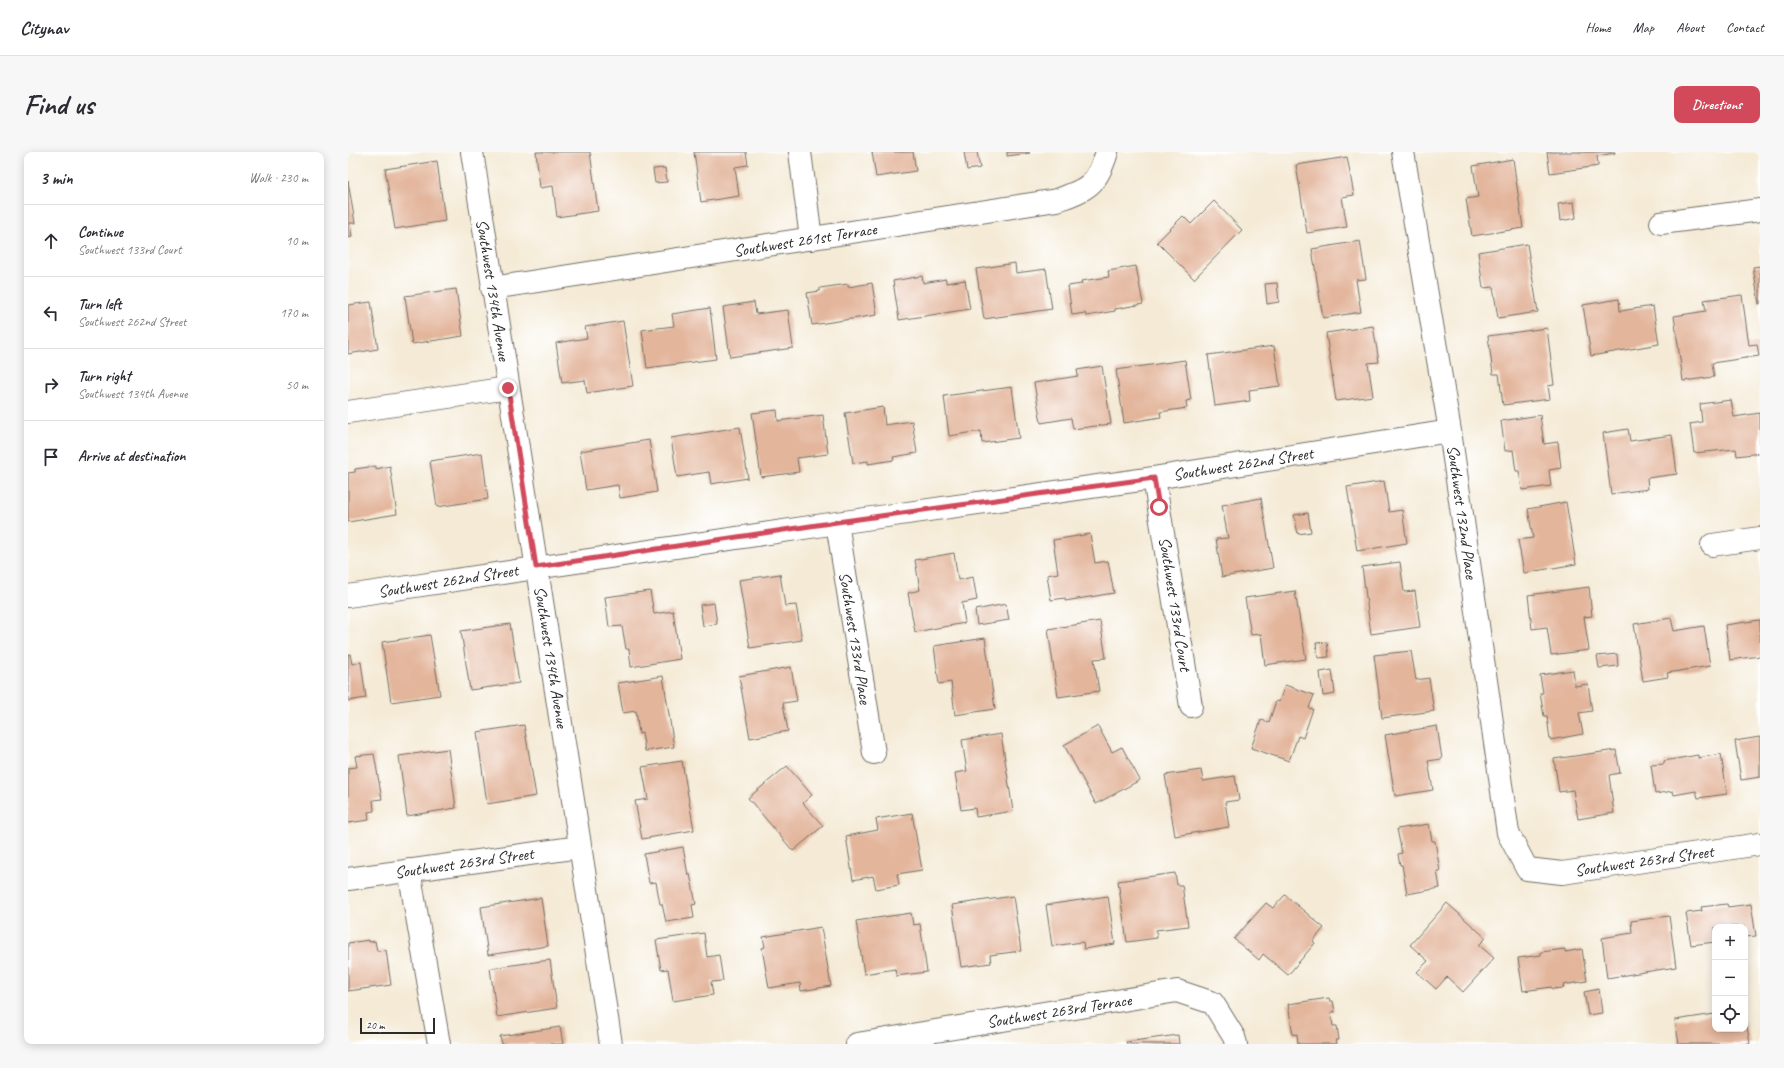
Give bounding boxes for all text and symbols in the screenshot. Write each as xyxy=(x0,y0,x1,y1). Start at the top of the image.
text: Citynav xyxy=(20,16,68,40)
text: Home xyxy=(1585,19,1611,36)
text: Map xyxy=(1633,19,1654,36)
text: About xyxy=(1676,19,1704,36)
text: Contact xyxy=(1726,19,1764,36)
button: Directions xyxy=(1674,86,1760,123)
text: Find us xyxy=(24,87,94,122)
text: 3 min xyxy=(40,168,73,189)
text: Walk · 230 m xyxy=(249,170,308,186)
street label: Southwest 134th Avenue xyxy=(471,218,515,364)
street label: Southwest 261st Terrace xyxy=(732,218,879,262)
text: Continue xyxy=(78,223,123,242)
icon: ahead xyxy=(40,230,62,252)
text: 10 m xyxy=(286,233,308,249)
text: Southwest 133rd Court xyxy=(78,242,182,258)
text: Turn left xyxy=(78,295,121,314)
icon: left xyxy=(40,302,62,324)
text: 170 m xyxy=(280,305,308,321)
text: Southwest 262nd Street xyxy=(78,314,186,330)
text: Turn right xyxy=(78,367,131,386)
icon: right xyxy=(40,374,62,396)
text: 50 m xyxy=(286,377,308,393)
route end xyxy=(499,379,517,397)
text: Southwest 134th Avenue xyxy=(78,386,187,402)
street label: Southwest 262nd Street xyxy=(1171,442,1317,485)
street label: Southwest 132nd Place xyxy=(1442,444,1482,582)
icon: arrive xyxy=(40,446,62,468)
text: Arrive at destination xyxy=(78,447,185,466)
route start xyxy=(1150,498,1168,516)
street label: Southwest 133rd Court xyxy=(1154,535,1196,675)
street label: Southwest 262nd Street xyxy=(376,559,522,602)
street label: Southwest 133rd Place xyxy=(834,571,876,707)
street label: Southwest 134th Avenue xyxy=(529,585,573,731)
street label: Southwest 263rd Street xyxy=(1573,841,1717,881)
street label: Southwest 263rd Street xyxy=(393,843,537,883)
map controls xyxy=(1712,924,1748,1032)
button: + xyxy=(1712,924,1748,960)
button: − xyxy=(1712,960,1748,996)
street label: Southwest 263rd Terrace xyxy=(985,989,1134,1033)
button: locate xyxy=(1712,996,1748,1032)
scale bar xyxy=(360,1016,435,1035)
text: 20 m xyxy=(366,1018,385,1032)

